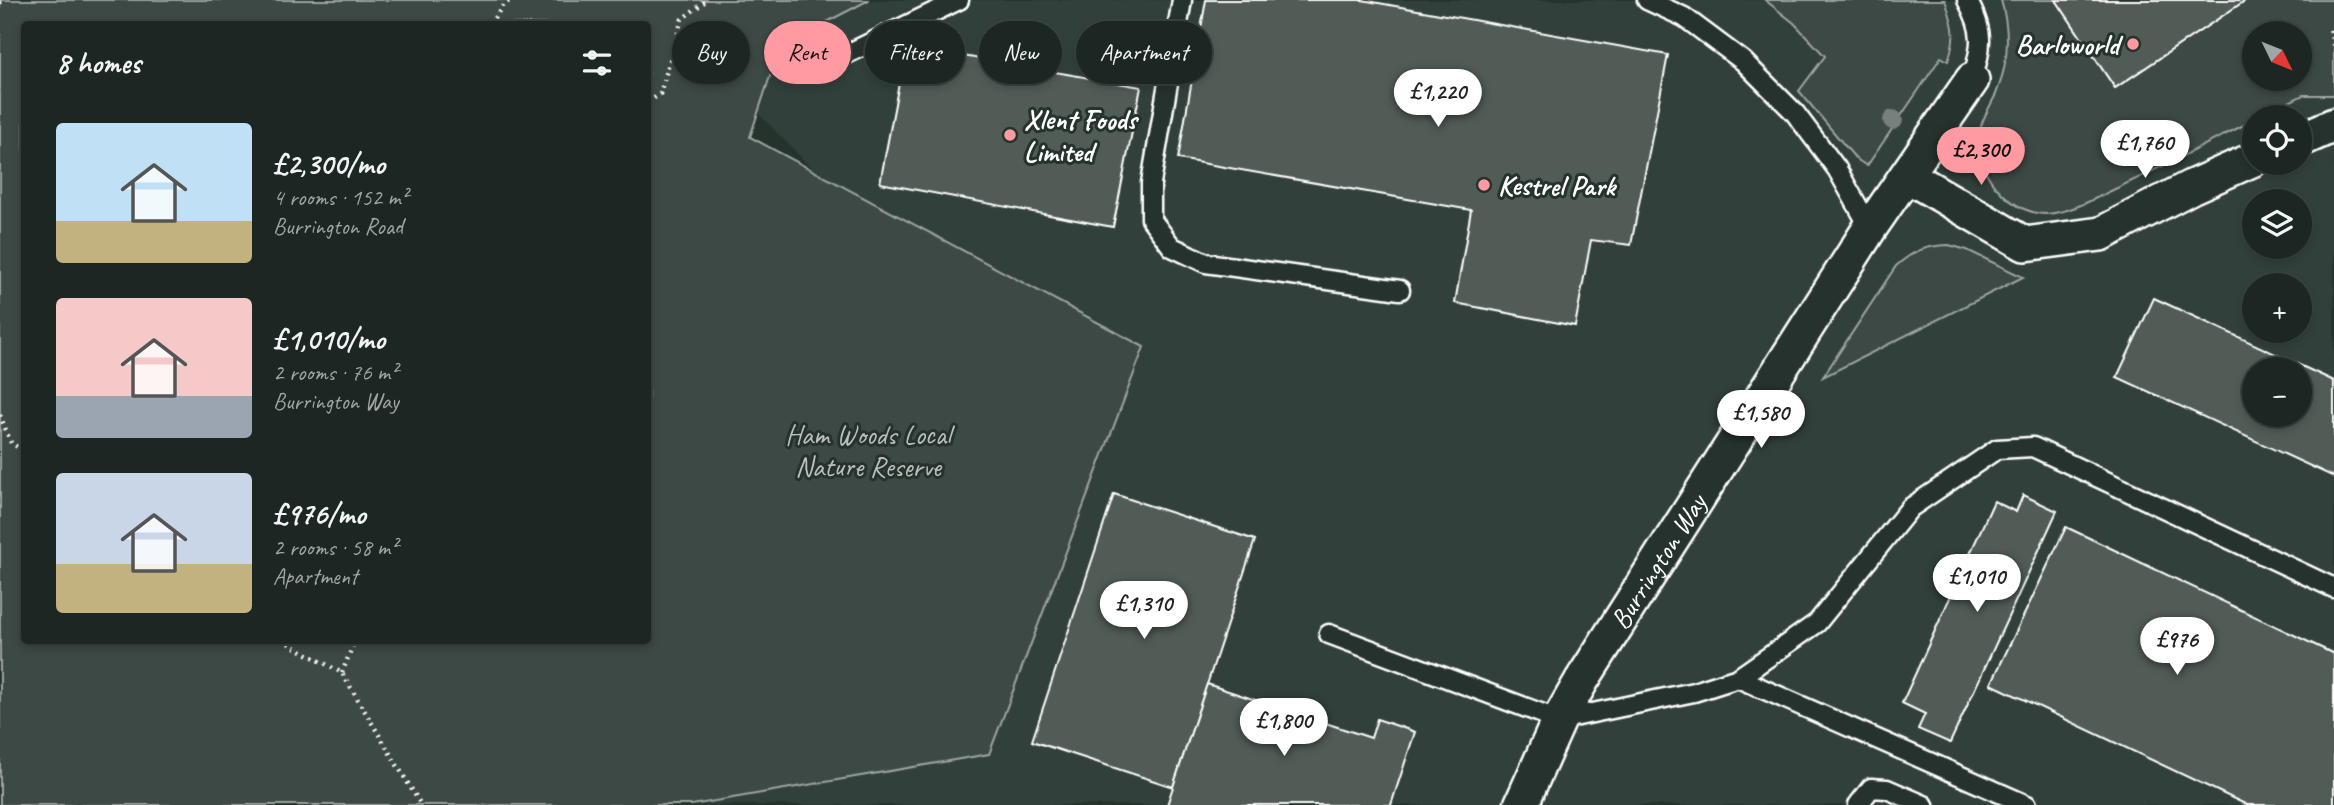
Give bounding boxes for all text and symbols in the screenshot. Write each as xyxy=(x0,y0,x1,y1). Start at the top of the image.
chip: Buy xyxy=(672,21,750,84)
chip: Rent xyxy=(764,21,851,84)
chip: Filters xyxy=(865,21,965,84)
chip: New xyxy=(979,21,1062,84)
chip: Apartment xyxy=(1076,21,1212,84)
north arrow xyxy=(2242,21,2312,91)
map controls xyxy=(2242,21,2312,427)
place label: Barloworld xyxy=(2016,27,2124,62)
marker: Barloworld xyxy=(2125,36,2141,52)
text: 8 homes xyxy=(56,44,141,82)
icon: filters xyxy=(578,44,616,82)
pin: £1,220 xyxy=(1381,69,1495,129)
text: £1,220 xyxy=(1410,77,1466,106)
place label: Xlent Foods Limited xyxy=(1024,102,1140,169)
button: locate xyxy=(2242,105,2312,175)
pin: £1,760 xyxy=(2088,120,2202,180)
marker: Xlent Foods Limited xyxy=(1002,127,1018,143)
pin: £2,300 xyxy=(1924,128,2038,187)
text: £1,760 xyxy=(2117,128,2173,157)
text: £2,300 xyxy=(1953,135,2009,164)
text: £2,300/mo xyxy=(273,145,385,183)
icon: home xyxy=(112,151,196,235)
place label: Kestrel Park xyxy=(1498,168,1618,203)
marker: Kestrel Park xyxy=(1476,177,1492,193)
text: 4 rooms · 152 m² xyxy=(273,183,408,212)
button: layers xyxy=(2242,189,2312,259)
text: Burrington Road xyxy=(273,212,403,241)
button: + xyxy=(2242,273,2312,343)
text: £1,010/mo xyxy=(273,320,385,358)
icon: home xyxy=(112,326,196,410)
button: − xyxy=(2242,357,2312,427)
text: 2 rooms · 76 m² xyxy=(273,358,397,387)
text: Burrington Way xyxy=(273,387,399,416)
pin: £1,580 xyxy=(1704,391,1818,450)
text: £1,580 xyxy=(1733,398,1789,427)
park label: Ham Woods Local Nature Reserve xyxy=(785,417,956,484)
street label: Burrington Way xyxy=(1602,485,1715,635)
text: £976/mo xyxy=(273,495,366,533)
icon: home xyxy=(112,501,196,585)
text: 2 rooms · 58 m² xyxy=(273,533,397,562)
pin: £1,010 xyxy=(1920,554,2034,614)
text: Apartment xyxy=(273,562,358,591)
text: £1,010 xyxy=(1949,562,2005,591)
pin: £1,310 xyxy=(1087,582,1201,641)
text: £1,310 xyxy=(1116,589,1172,618)
pin: £976 xyxy=(2136,618,2218,677)
text: £976 xyxy=(2156,625,2198,654)
pin: £1,800 xyxy=(1227,698,1341,758)
text: £1,800 xyxy=(1256,706,1312,735)

